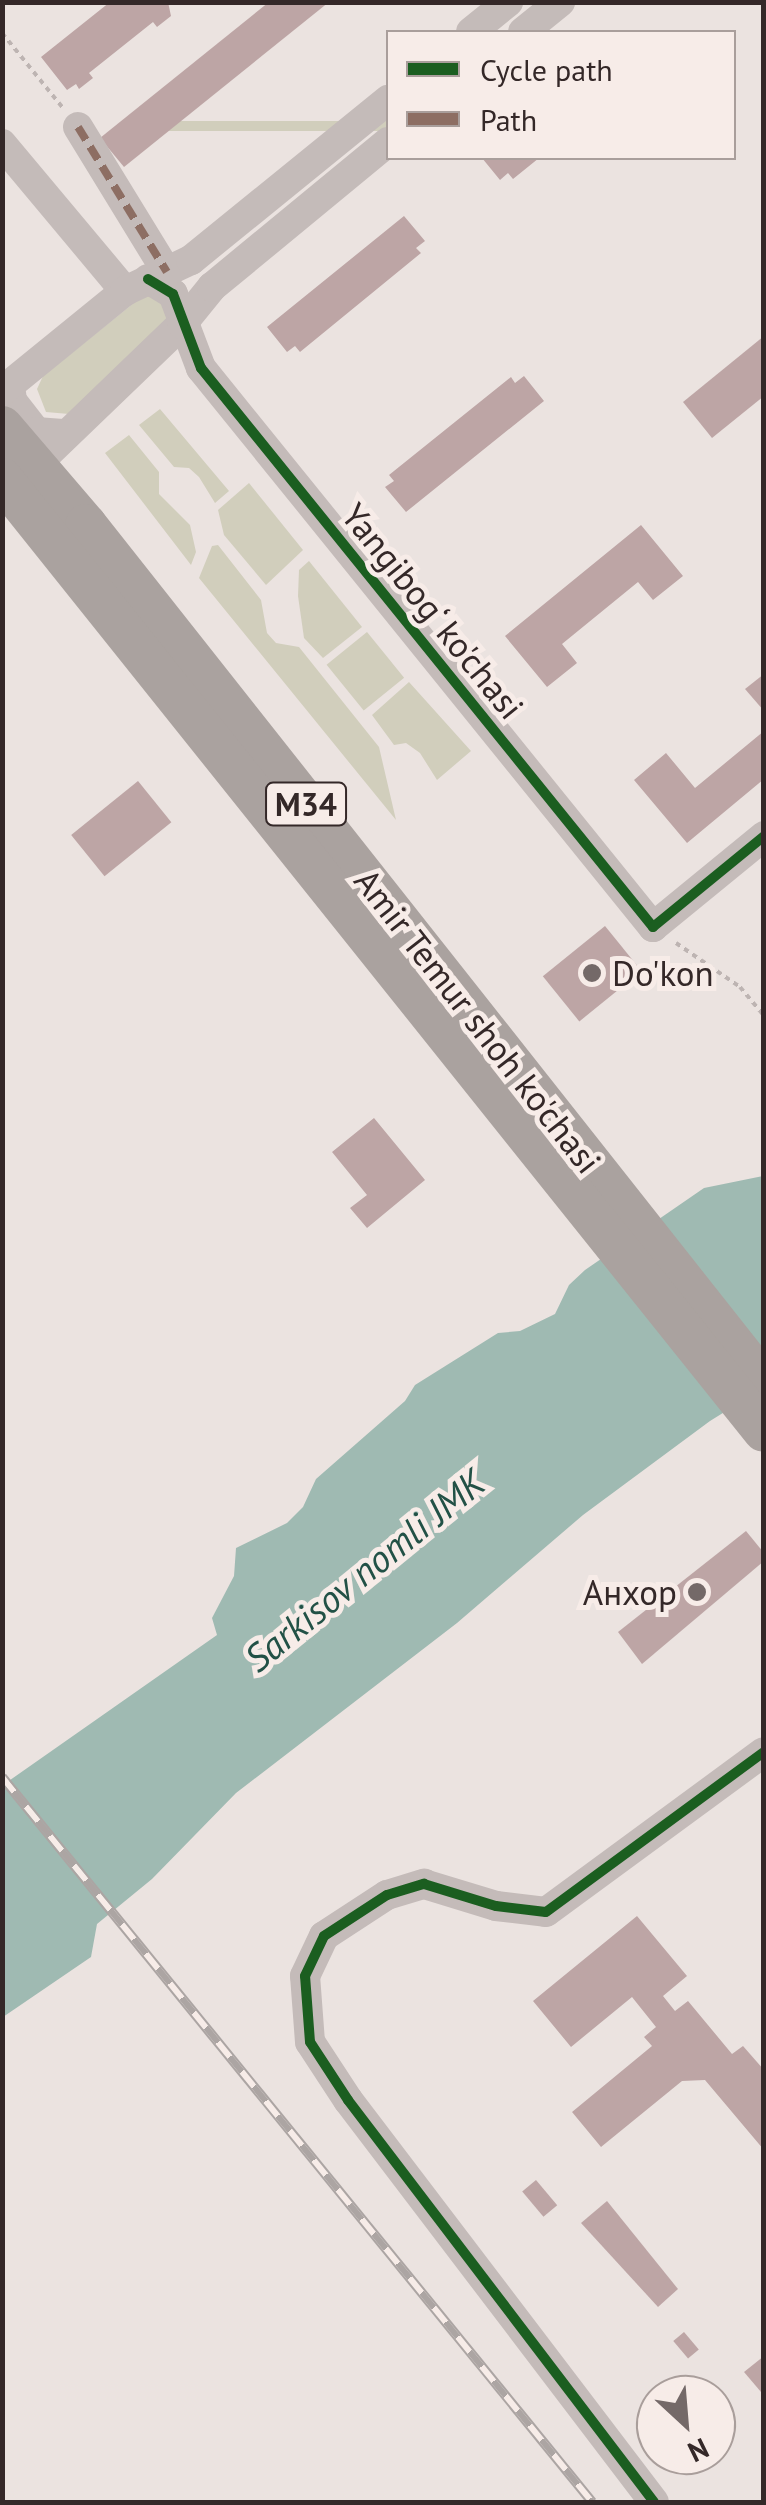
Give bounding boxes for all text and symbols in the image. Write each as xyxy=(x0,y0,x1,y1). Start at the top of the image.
legend xyxy=(386,30,736,160)
text: Cycle path xyxy=(480,50,613,89)
text: Path xyxy=(480,100,537,139)
street label: Yangibog‘ ko'chasi xyxy=(332,494,534,728)
road number: M34 xyxy=(264,777,348,831)
street label: Amir Temur shoh ko'chasi xyxy=(346,860,610,1182)
place label: Do'kon xyxy=(612,952,714,994)
marker: Do'kon xyxy=(581,962,603,984)
water label: Sarkisov nomli JMK xyxy=(234,1459,494,1681)
place label: Анхор xyxy=(583,1571,677,1613)
marker: Анхор xyxy=(686,1581,708,1603)
north arrow xyxy=(636,2375,736,2475)
text: N xyxy=(682,2430,715,2471)

